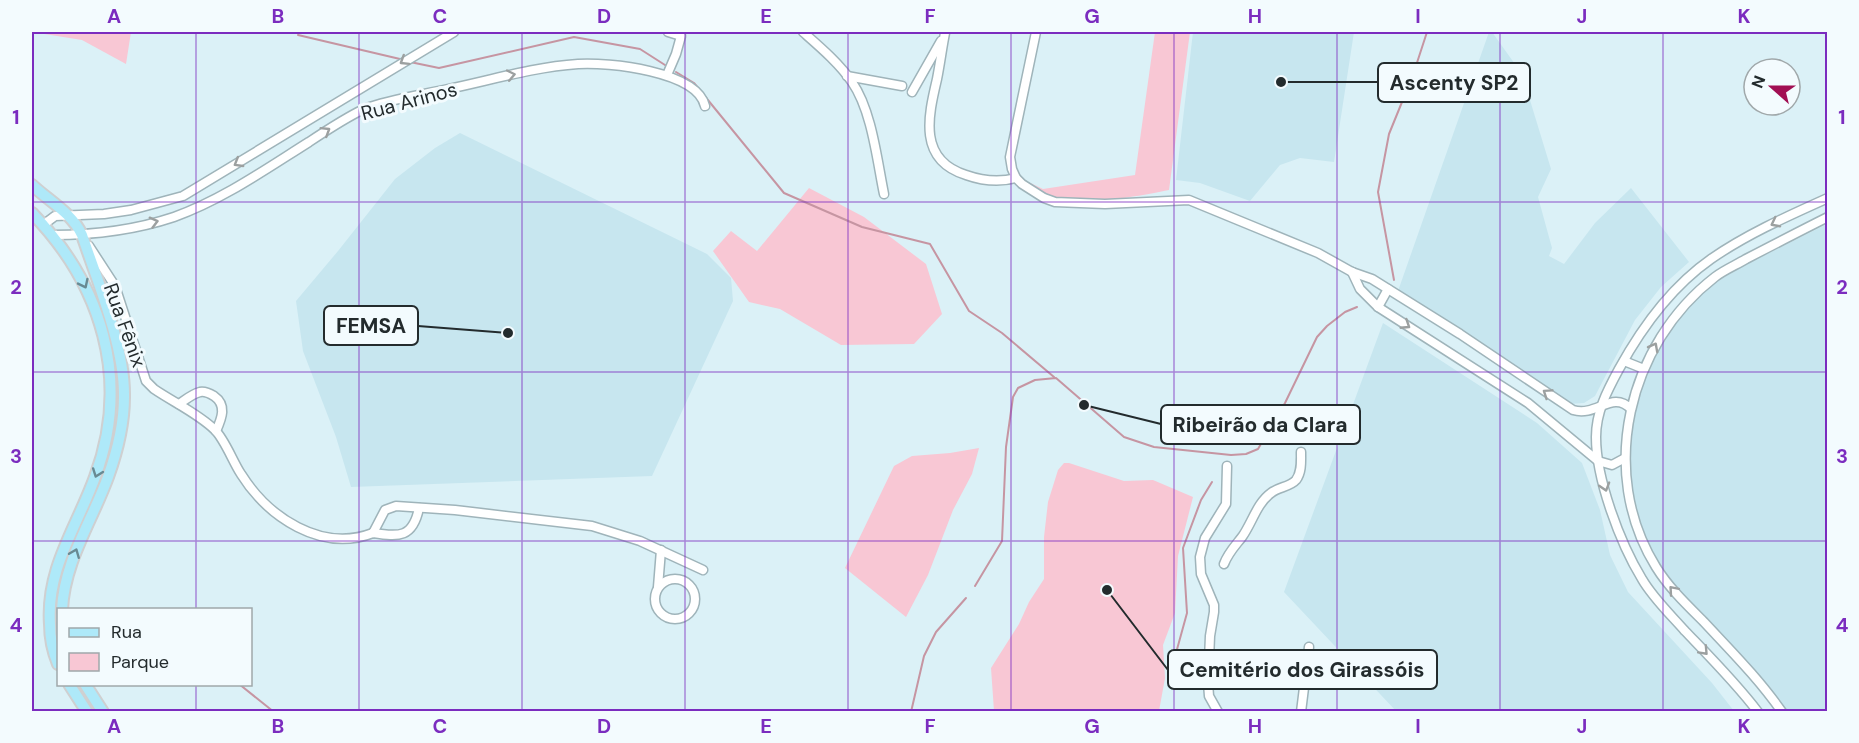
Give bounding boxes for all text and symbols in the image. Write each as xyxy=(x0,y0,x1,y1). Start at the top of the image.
text: A xyxy=(107,3,121,29)
text: B xyxy=(272,3,284,29)
text: C xyxy=(433,3,447,29)
text: D xyxy=(597,3,611,29)
text: E xyxy=(760,3,772,29)
text: F xyxy=(924,3,936,29)
text: G xyxy=(1084,3,1100,29)
text: H xyxy=(1248,3,1262,29)
text: I xyxy=(1415,3,1421,29)
text: J xyxy=(1577,3,1587,29)
text: K xyxy=(1737,3,1751,29)
one-way arrow xyxy=(400,54,410,66)
north arrow xyxy=(1742,57,1802,117)
callout: Ascenty SP2 xyxy=(1378,63,1530,102)
text: Ascenty SP2 xyxy=(1390,69,1518,97)
one-way arrow xyxy=(506,70,516,83)
text: N xyxy=(1747,73,1770,91)
street label: Rua Arinos xyxy=(358,76,460,126)
text: 1 xyxy=(12,104,20,130)
text: 1 xyxy=(1838,104,1846,130)
one-way arrow xyxy=(319,127,330,138)
one-way arrow xyxy=(234,156,244,168)
one-way arrow xyxy=(1770,216,1781,227)
one-way arrow xyxy=(148,217,159,229)
text: 2 xyxy=(10,274,22,300)
text: 2 xyxy=(1836,274,1848,300)
one-way arrow xyxy=(77,277,89,288)
street label: Rua Fênix xyxy=(98,279,152,371)
callout: FEMSA xyxy=(324,306,418,345)
text: FEMSA xyxy=(336,312,406,340)
one-way arrow xyxy=(1399,318,1410,329)
one-way arrow xyxy=(1647,343,1658,354)
one-way arrow xyxy=(1543,389,1554,400)
callout: Ribeirão da Clara xyxy=(1161,405,1360,444)
text: Ribeirão da Clara xyxy=(1172,411,1348,439)
text: 3 xyxy=(10,443,22,469)
text: 3 xyxy=(1836,443,1848,469)
one-way arrow xyxy=(91,467,104,478)
one-way arrow xyxy=(1598,481,1610,492)
one-way arrow xyxy=(68,548,80,559)
one-way arrow xyxy=(1669,586,1680,596)
legend xyxy=(57,608,252,686)
text: 4 xyxy=(10,612,23,638)
text: 4 xyxy=(1836,612,1849,638)
text: Rua xyxy=(111,620,142,644)
one-way arrow xyxy=(1697,644,1708,655)
text: Parque xyxy=(111,650,169,674)
callout: Cemitério dos Girassóis xyxy=(1168,650,1437,689)
text: Cemitério dos Girassóis xyxy=(1180,656,1424,684)
text: A xyxy=(107,713,121,739)
text: B xyxy=(272,713,284,739)
text: C xyxy=(433,713,447,739)
text: D xyxy=(597,713,611,739)
text: E xyxy=(760,713,772,739)
text: F xyxy=(924,713,936,739)
text: G xyxy=(1084,713,1100,739)
text: H xyxy=(1248,713,1262,739)
text: I xyxy=(1415,713,1421,739)
text: J xyxy=(1577,713,1587,739)
text: K xyxy=(1737,713,1751,739)

